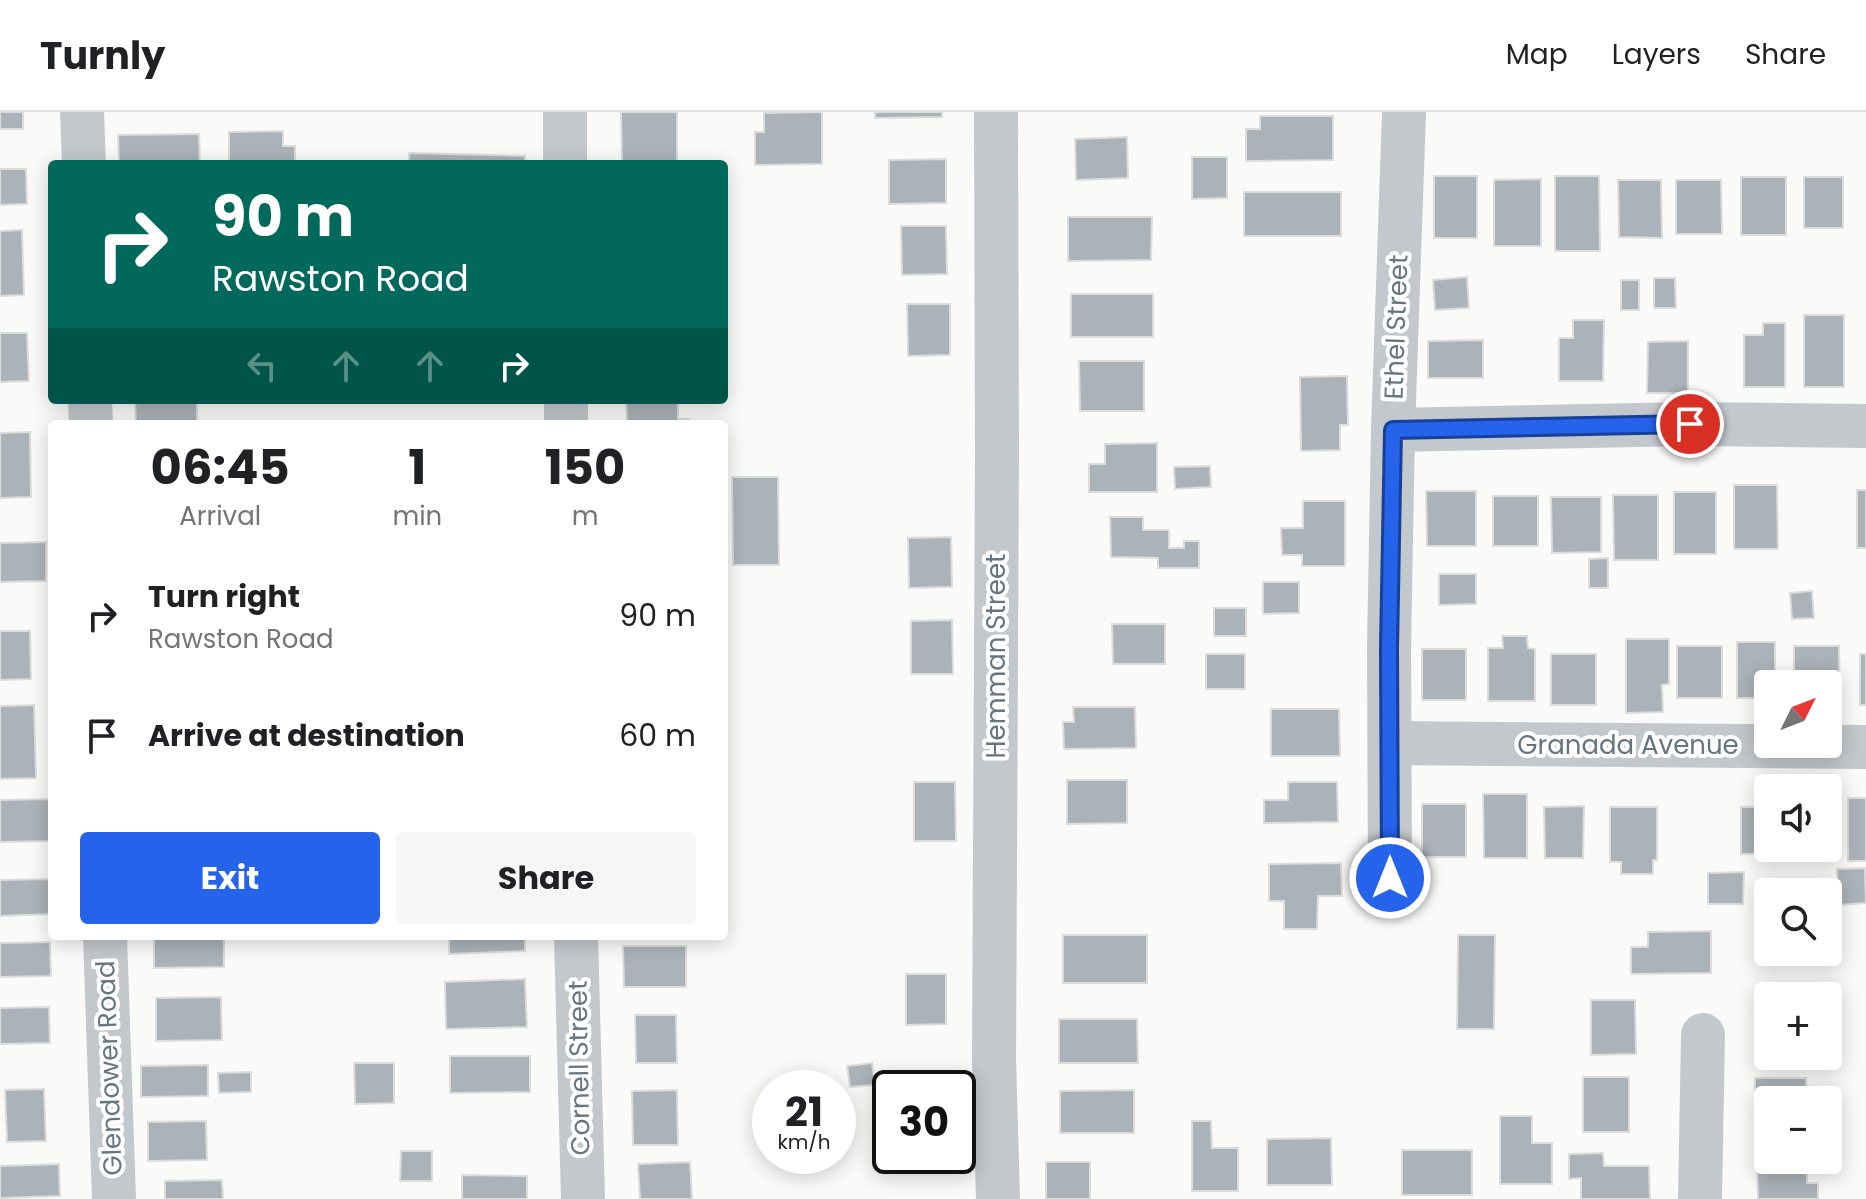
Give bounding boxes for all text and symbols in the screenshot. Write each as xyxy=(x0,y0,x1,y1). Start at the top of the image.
text: Turnly xyxy=(40,29,165,82)
text: Map xyxy=(1506,35,1568,74)
text: Layers xyxy=(1612,35,1701,74)
text: Share xyxy=(1745,35,1826,74)
text: 90 m xyxy=(212,177,354,256)
icon: right xyxy=(80,192,184,296)
text: Rawston Road xyxy=(212,253,469,304)
street label: Ethel Street xyxy=(1375,254,1417,400)
icon: left xyxy=(240,344,284,388)
icon: ahead xyxy=(324,344,368,388)
icon: ahead xyxy=(408,344,452,388)
icon: right xyxy=(492,344,536,388)
pin xyxy=(1656,390,1724,458)
icon: arrive xyxy=(1668,402,1712,446)
text: 06:45 xyxy=(151,434,290,501)
text: 1 xyxy=(408,434,426,501)
text: 150 xyxy=(545,434,625,501)
text: Arrival xyxy=(179,498,261,534)
text: min xyxy=(392,498,442,534)
text: m xyxy=(572,498,598,534)
street label: Hemman Street xyxy=(978,554,1014,758)
text: Turn right xyxy=(148,575,300,618)
icon: right xyxy=(80,594,124,638)
text: 90 m xyxy=(619,594,696,637)
text: Rawston Road xyxy=(148,621,334,657)
north arrow xyxy=(1754,670,1842,758)
map controls xyxy=(1754,670,1842,1174)
icon: arrive xyxy=(80,714,124,758)
text: Arrive at destination xyxy=(148,714,465,757)
text: 60 m xyxy=(619,714,696,757)
street label: Granada Avenue xyxy=(1517,727,1739,763)
button: sound xyxy=(1754,774,1842,862)
button: Exit xyxy=(80,832,380,924)
button: Share xyxy=(396,832,696,924)
position arrow xyxy=(1348,836,1432,920)
button: search xyxy=(1754,878,1842,966)
street label: Glendower Road xyxy=(87,960,131,1176)
street label: Cornell Street xyxy=(559,980,599,1156)
button: + xyxy=(1754,982,1842,1070)
speed limit sign: 30 xyxy=(872,1070,976,1174)
text: 21 xyxy=(785,1084,823,1140)
button: − xyxy=(1754,1086,1842,1174)
text: km/h xyxy=(777,1128,831,1156)

